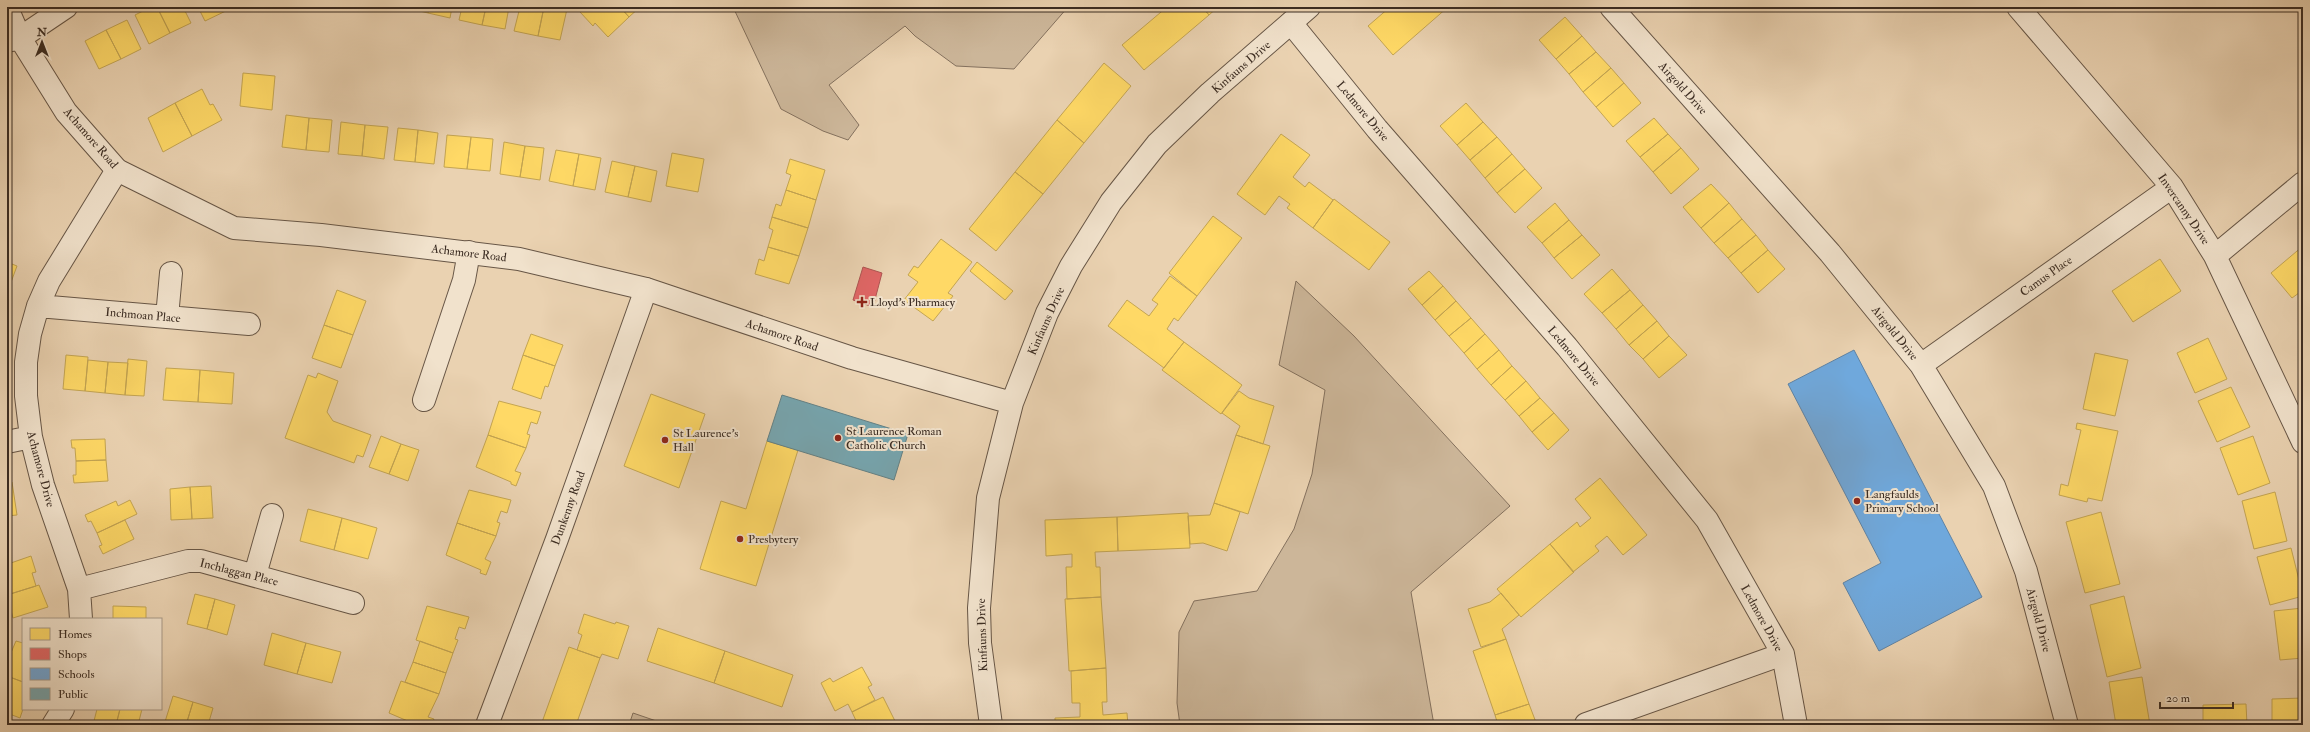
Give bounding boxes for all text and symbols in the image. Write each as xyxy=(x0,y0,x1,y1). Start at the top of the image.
north arrow xyxy=(22,22,62,62)
text: N xyxy=(36,26,48,39)
street label: Kinfauns Drive xyxy=(1209,38,1274,97)
street label: Airgold Drive xyxy=(1654,58,1710,118)
street label: Ledmore Drive xyxy=(1333,78,1392,145)
street label: Achamore Road xyxy=(59,104,121,172)
street label: Invercanny Drive xyxy=(2154,171,2213,248)
street label: Achamore Road xyxy=(429,241,508,266)
street label: Camus Place xyxy=(2017,253,2075,300)
street label: Kinfauns Drive xyxy=(1025,285,1068,358)
place label: Lloyd's Pharmacy xyxy=(870,295,956,310)
marker: Lloyd's Pharmacy xyxy=(857,297,867,307)
street label: Airgold Drive xyxy=(1867,302,1921,364)
street label: Inchmoan Place xyxy=(105,305,181,326)
street label: Achamore Road xyxy=(743,316,820,355)
street label: Ledmore Drive xyxy=(1544,323,1603,390)
place label: St Laurence Roman Catholic Church xyxy=(846,424,942,453)
place label: St Laurence's Hall xyxy=(673,426,738,455)
street label: Achamore Drive xyxy=(23,428,58,509)
marker: St Laurence Roman Catholic Church xyxy=(833,433,843,443)
marker: St Laurence's Hall xyxy=(660,435,670,445)
street label: Dunkenny Road xyxy=(548,469,589,547)
place label: Langfaulds Primary School xyxy=(1865,487,1938,516)
marker: Langfaulds Primary School xyxy=(1852,496,1862,506)
place label: Presbytery xyxy=(748,532,799,547)
marker: Presbytery xyxy=(735,534,745,544)
street label: Inchlaggan Place xyxy=(198,555,280,589)
street label: Ledmore Drive xyxy=(1737,582,1786,654)
street label: Airgold Drive xyxy=(2022,585,2054,654)
street label: Kinfauns Drive xyxy=(974,598,991,672)
legend xyxy=(22,618,162,710)
text: Homes xyxy=(58,627,92,642)
text: Shops xyxy=(58,647,87,662)
text: Schools xyxy=(58,667,95,682)
scale bar xyxy=(2160,684,2233,710)
text: Public xyxy=(58,687,88,702)
text: 20 m xyxy=(2166,691,2191,706)

